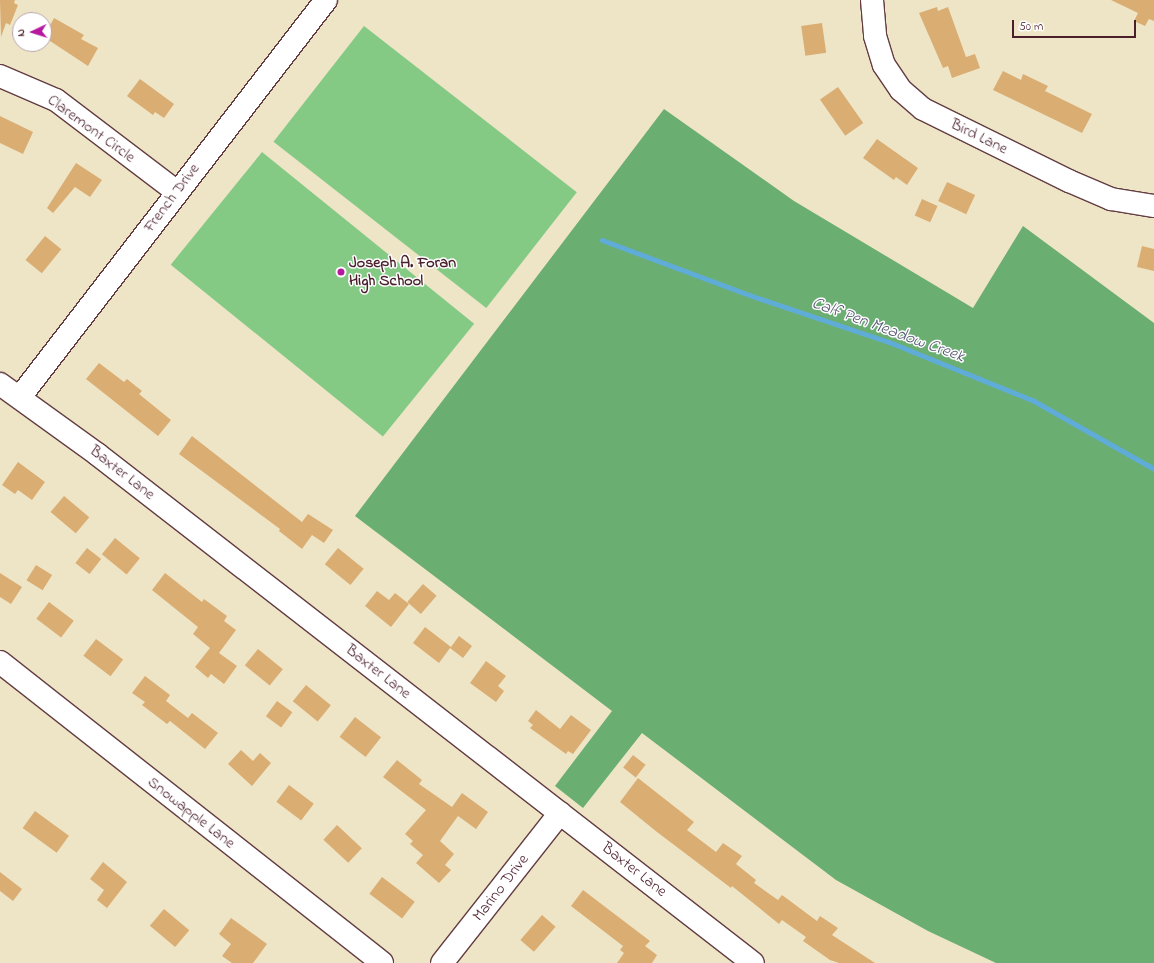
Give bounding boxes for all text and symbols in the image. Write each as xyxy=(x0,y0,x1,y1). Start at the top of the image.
north arrow xyxy=(12,12,52,52)
scale bar xyxy=(1014,12,1138,38)
text: 50 m xyxy=(1019,18,1043,36)
text: N xyxy=(13,28,29,37)
street label: Claremont Circle xyxy=(43,91,139,167)
street label: Bird Lane xyxy=(947,115,1011,159)
street label: French Drive xyxy=(140,160,204,236)
place label: Joseph A. Foran High School xyxy=(349,253,456,291)
marker: Joseph A. Foran High School xyxy=(336,267,346,277)
water label: Calf Pen Meadow Creek xyxy=(809,293,967,367)
street label: Baxter Lane xyxy=(85,442,159,504)
street label: Baxter Lane xyxy=(341,641,415,703)
street label: Snowapple Lane xyxy=(143,773,239,853)
street label: Baxter Lane xyxy=(597,839,671,901)
street label: Marino Drive xyxy=(469,851,533,925)

